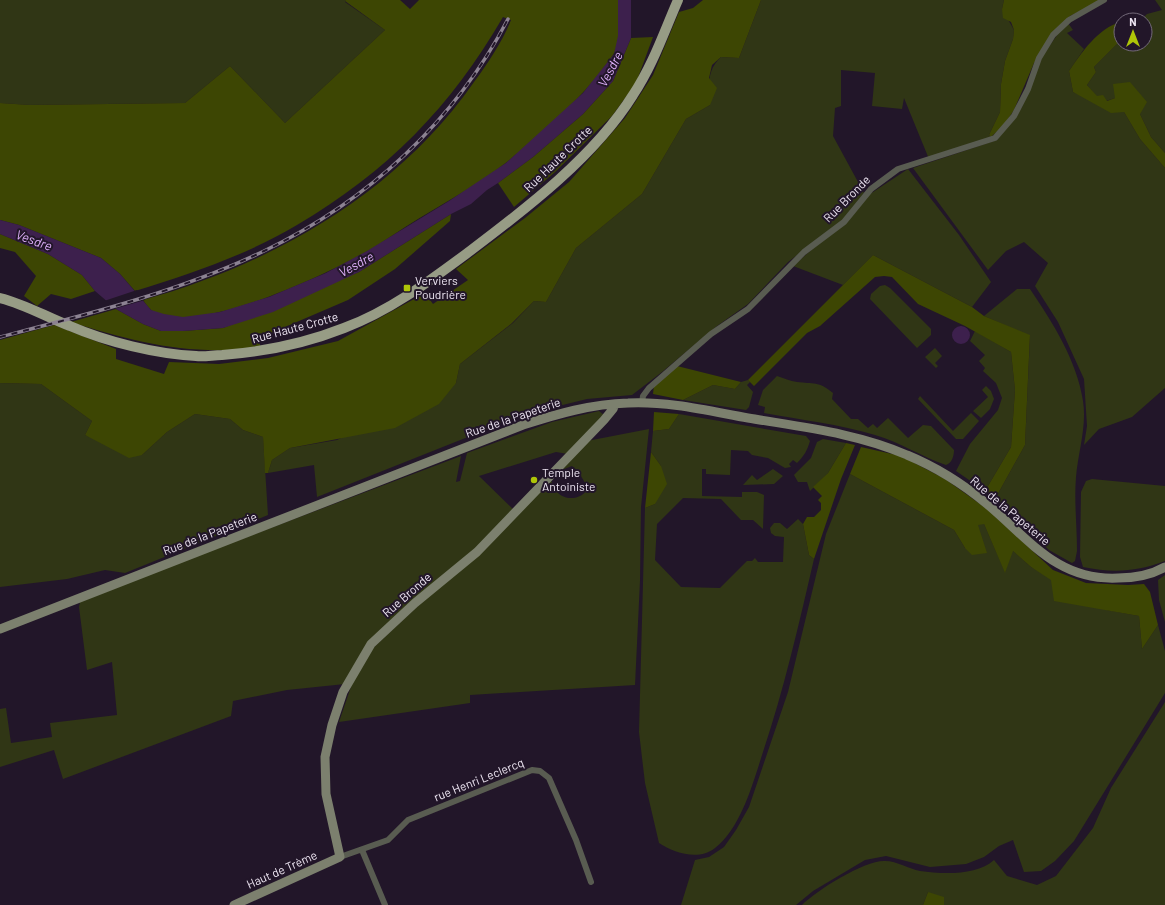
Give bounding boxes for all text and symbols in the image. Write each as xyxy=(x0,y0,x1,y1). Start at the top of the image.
north arrow xyxy=(1113,12,1153,52)
text: N xyxy=(1129,15,1137,28)
water label: Vesdre xyxy=(594,48,626,89)
street label: Rue Haute Crotte xyxy=(520,122,594,194)
street label: Rue Bronde xyxy=(820,172,873,225)
water label: Vesdre xyxy=(14,226,55,254)
water label: Vesdre xyxy=(336,248,377,280)
place label: Verviers Poudrière xyxy=(415,273,466,301)
marker: Verviers Poudrière xyxy=(402,283,412,293)
street label: Rue Haute Crotte xyxy=(250,309,340,345)
street label: Rue de la Papeterie xyxy=(463,394,562,440)
place label: Temple Antoiniste xyxy=(542,465,595,493)
street label: Rue de la Papeterie xyxy=(968,473,1053,548)
marker: Temple Antoiniste xyxy=(529,475,539,485)
street label: Rue de la Papeterie xyxy=(161,509,259,557)
street label: Rue Bronde xyxy=(379,569,434,619)
street label: rue Henri Leclercq xyxy=(432,755,526,804)
street label: Haut de Trème xyxy=(244,847,319,891)

